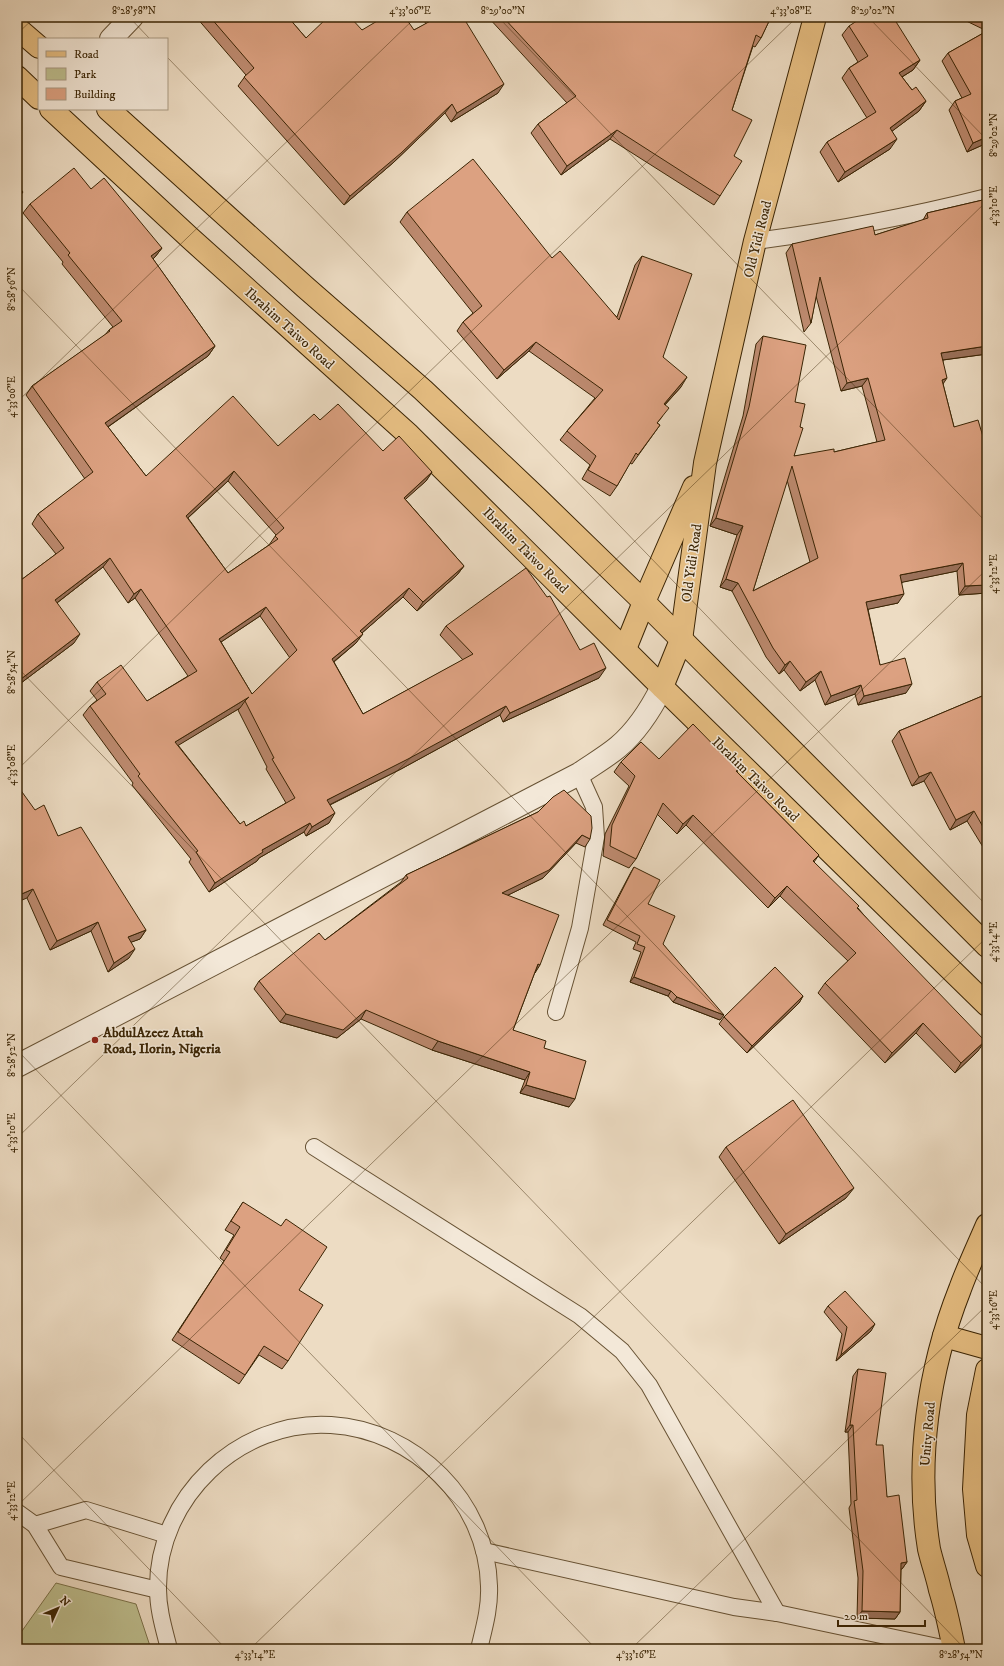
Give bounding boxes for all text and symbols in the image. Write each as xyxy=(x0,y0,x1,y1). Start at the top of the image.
text: 8°28'58"N xyxy=(112,5,156,17)
text: 4°33'06"E xyxy=(389,5,431,17)
text: 8°29'00"N xyxy=(481,5,525,17)
text: 4°33'08"E xyxy=(770,5,812,17)
text: 8°29'02"N xyxy=(851,5,895,17)
legend xyxy=(38,38,168,110)
text: Road xyxy=(74,47,99,62)
text: Park xyxy=(74,67,96,82)
text: Building xyxy=(74,87,115,102)
text: 8°29'02"N xyxy=(988,113,1000,157)
text: 4°33'10"E xyxy=(988,186,1000,226)
street label: Old Yidi Road xyxy=(740,199,776,280)
text: 8°28'56"N xyxy=(6,267,18,311)
street label: Ibrahim Taiwo Road xyxy=(241,284,338,374)
text: 4°33'06"E xyxy=(6,376,18,418)
street label: Ibrahim Taiwo Road xyxy=(478,504,572,598)
street label: Old Yidi Road xyxy=(678,523,706,604)
text: 4°33'12"E xyxy=(988,554,1000,594)
text: 8°28'54"N xyxy=(6,650,18,694)
street label: Ibrahim Taiwo Road xyxy=(708,733,803,826)
text: 4°33'08"E xyxy=(6,744,18,786)
text: 4°33'14"E xyxy=(988,922,1000,962)
place label: AbdulAzeez Attah Road, Ilorin, Nigeria xyxy=(102,1024,222,1058)
text: 8°28'52"N xyxy=(6,1033,18,1077)
marker: AbdulAzeez Attah Road, Ilorin, Nigeria xyxy=(90,1035,100,1045)
text: 4°33'10"E xyxy=(6,1113,18,1153)
text: 4°33'16"E xyxy=(988,1290,1000,1330)
street label: Unity Road xyxy=(916,1401,940,1467)
text: 4°33'12"E xyxy=(6,1481,18,1521)
north arrow xyxy=(38,1588,78,1628)
text: N xyxy=(56,1594,73,1610)
scale bar xyxy=(838,1602,925,1628)
text: 20 m xyxy=(844,1609,868,1624)
text: 4°33'14"E xyxy=(235,1649,275,1661)
text: 4°33'16"E xyxy=(616,1649,656,1661)
text: 8°28'54"N xyxy=(939,1649,983,1661)

